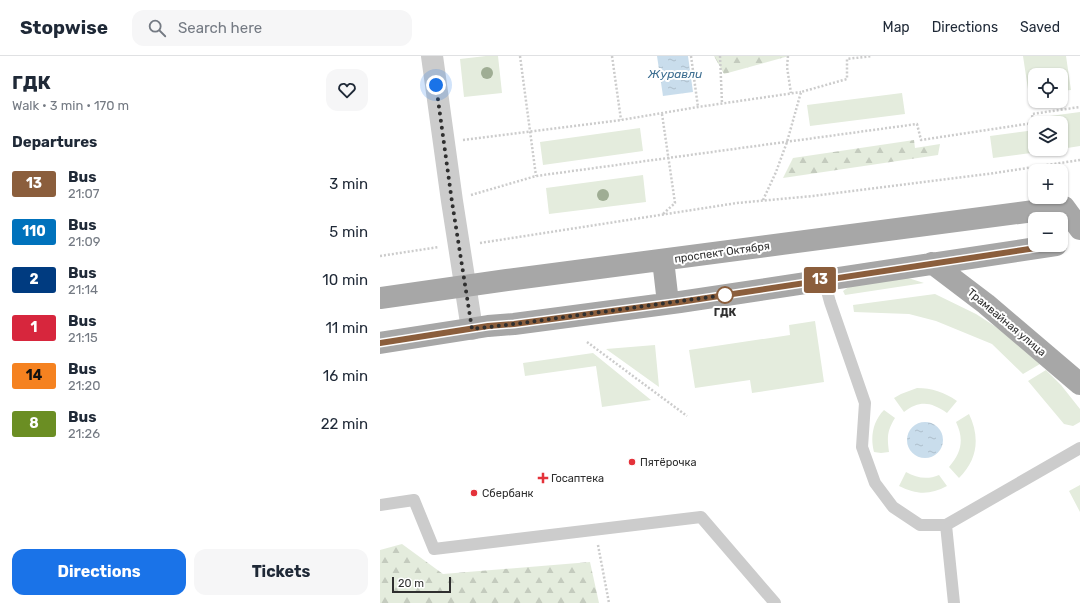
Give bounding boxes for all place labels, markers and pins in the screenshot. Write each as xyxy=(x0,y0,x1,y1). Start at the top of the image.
marker: ГДК xyxy=(716,286,734,304)
place label: ГДК xyxy=(714,306,737,319)
place label: Пятёрочка xyxy=(640,456,697,469)
marker: Пятёрочка xyxy=(627,457,637,467)
place label: Госаптека xyxy=(551,472,604,485)
marker: Госаптека xyxy=(538,473,548,483)
place label: Сбербанк xyxy=(482,487,534,500)
marker: Сбербанк xyxy=(469,488,479,498)

